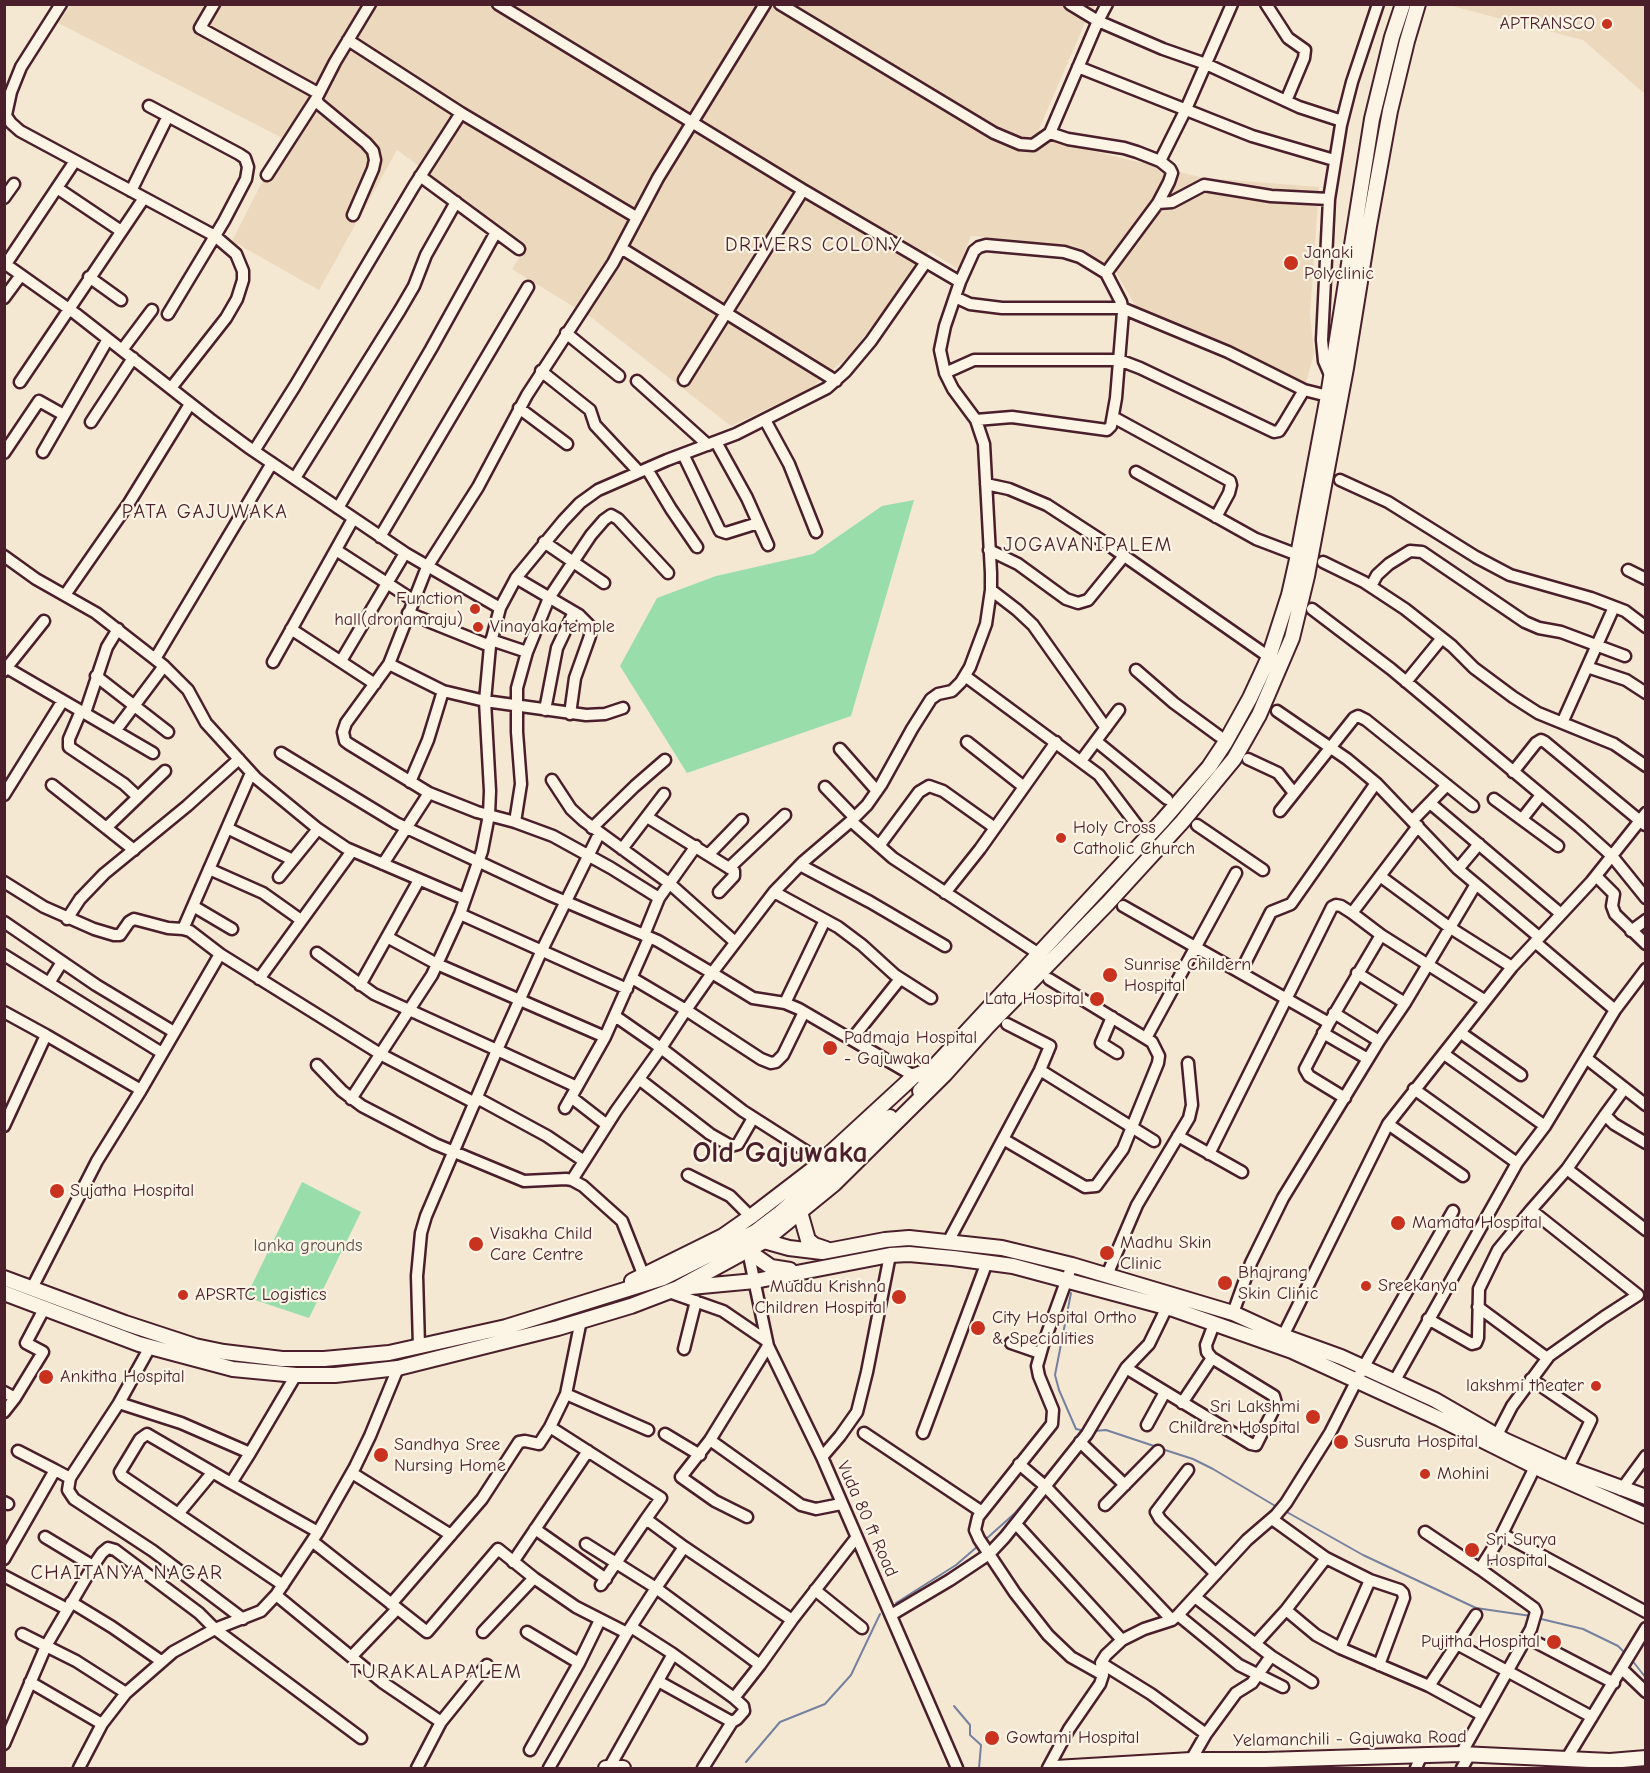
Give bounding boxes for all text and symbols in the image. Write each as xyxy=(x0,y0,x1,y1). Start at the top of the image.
place label: APTRANSCO xyxy=(1499,13,1595,35)
marker: APTRANSCO xyxy=(1600,17,1614,31)
district label: DRIVERS COLONY xyxy=(725,233,903,257)
place label: Janaki Polyclinic xyxy=(1304,242,1374,284)
marker: Janaki Polyclinic xyxy=(1282,254,1300,272)
district label: PATA GAJUWAKA xyxy=(122,500,288,524)
district label: JOGAVANIPALEM xyxy=(1003,533,1173,557)
place label: Function hall(dronamraju) xyxy=(334,588,463,630)
marker: Function hall(dronamraju) xyxy=(468,602,482,616)
place label: Vinayaka temple xyxy=(490,616,615,638)
marker: Vinayaka temple xyxy=(471,620,485,634)
place label: Holy Cross Catholic Church xyxy=(1073,817,1195,860)
marker: Holy Cross Catholic Church xyxy=(1054,831,1068,845)
place label: Sunrise Childern Hospital xyxy=(1124,954,1251,996)
marker: Sunrise Childern Hospital xyxy=(1101,966,1119,984)
place label: Lata Hospital xyxy=(985,988,1084,1010)
marker: Lata Hospital xyxy=(1088,990,1106,1008)
place label: Padmaja Hospital - Gajuwaka xyxy=(844,1027,977,1070)
marker: Padmaja Hospital - Gajuwaka xyxy=(821,1039,839,1057)
district label: Old Gajuwaka xyxy=(692,1136,868,1172)
place label: Sujatha Hospital xyxy=(70,1180,194,1202)
marker: Sujatha Hospital xyxy=(48,1182,66,1200)
place label: Mamata Hospital xyxy=(1412,1212,1542,1234)
marker: Mamata Hospital xyxy=(1389,1214,1407,1232)
place label: Visakha Child Care Centre xyxy=(490,1223,592,1266)
place label: Madhu Skin Clinic xyxy=(1120,1232,1211,1274)
park label: lanka grounds xyxy=(254,1235,362,1257)
marker: Visakha Child Care Centre xyxy=(467,1235,485,1253)
marker: Madhu Skin Clinic xyxy=(1098,1244,1116,1262)
place label: Bhajrang Skin Clinic xyxy=(1238,1262,1318,1304)
marker: Bhajrang Skin Clinic xyxy=(1216,1274,1234,1292)
place label: Sreekanya xyxy=(1378,1275,1457,1297)
place label: Muddu Krishna Children Hospital xyxy=(755,1276,886,1318)
marker: Sreekanya xyxy=(1359,1279,1373,1293)
place label: APSRTC Logistics xyxy=(195,1284,326,1306)
marker: APSRTC Logistics xyxy=(176,1288,190,1302)
marker: Muddu Krishna Children Hospital xyxy=(890,1288,908,1306)
place label: City Hospital Ortho & Specialities xyxy=(992,1307,1137,1350)
marker: City Hospital Ortho & Specialities xyxy=(969,1319,987,1337)
place label: Ankitha Hospital xyxy=(60,1366,185,1388)
marker: Ankitha Hospital xyxy=(37,1368,55,1386)
place label: lakshmi theater xyxy=(1466,1375,1584,1397)
marker: lakshmi theater xyxy=(1589,1379,1603,1393)
place label: Sri Lakshmi Children Hospital xyxy=(1169,1396,1300,1438)
marker: Sri Lakshmi Children Hospital xyxy=(1304,1408,1322,1426)
place label: Susruta Hospital xyxy=(1354,1431,1478,1453)
marker: Susruta Hospital xyxy=(1332,1433,1350,1451)
place label: Sandhya Sree Nursing Home xyxy=(394,1434,506,1476)
marker: Sandhya Sree Nursing Home xyxy=(372,1446,390,1464)
street label: Vuda 80 ft Road xyxy=(832,1458,902,1580)
place label: Mohini xyxy=(1437,1463,1489,1485)
marker: Mohini xyxy=(1418,1467,1432,1481)
place label: Sri Surya Hospital xyxy=(1486,1529,1557,1572)
marker: Sri Surya Hospital xyxy=(1463,1541,1481,1559)
district label: CHAITANYA NAGAR xyxy=(30,1561,224,1585)
place label: Pujitha Hospital xyxy=(1421,1631,1540,1653)
marker: Pujitha Hospital xyxy=(1545,1633,1563,1651)
district label: TURAKALAPALEM xyxy=(350,1660,522,1684)
street label: Yelamanchili - Gajuwaka Road xyxy=(1233,1726,1467,1752)
place label: Gowtami Hospital xyxy=(1006,1727,1139,1749)
marker: Gowtami Hospital xyxy=(983,1729,1001,1747)

